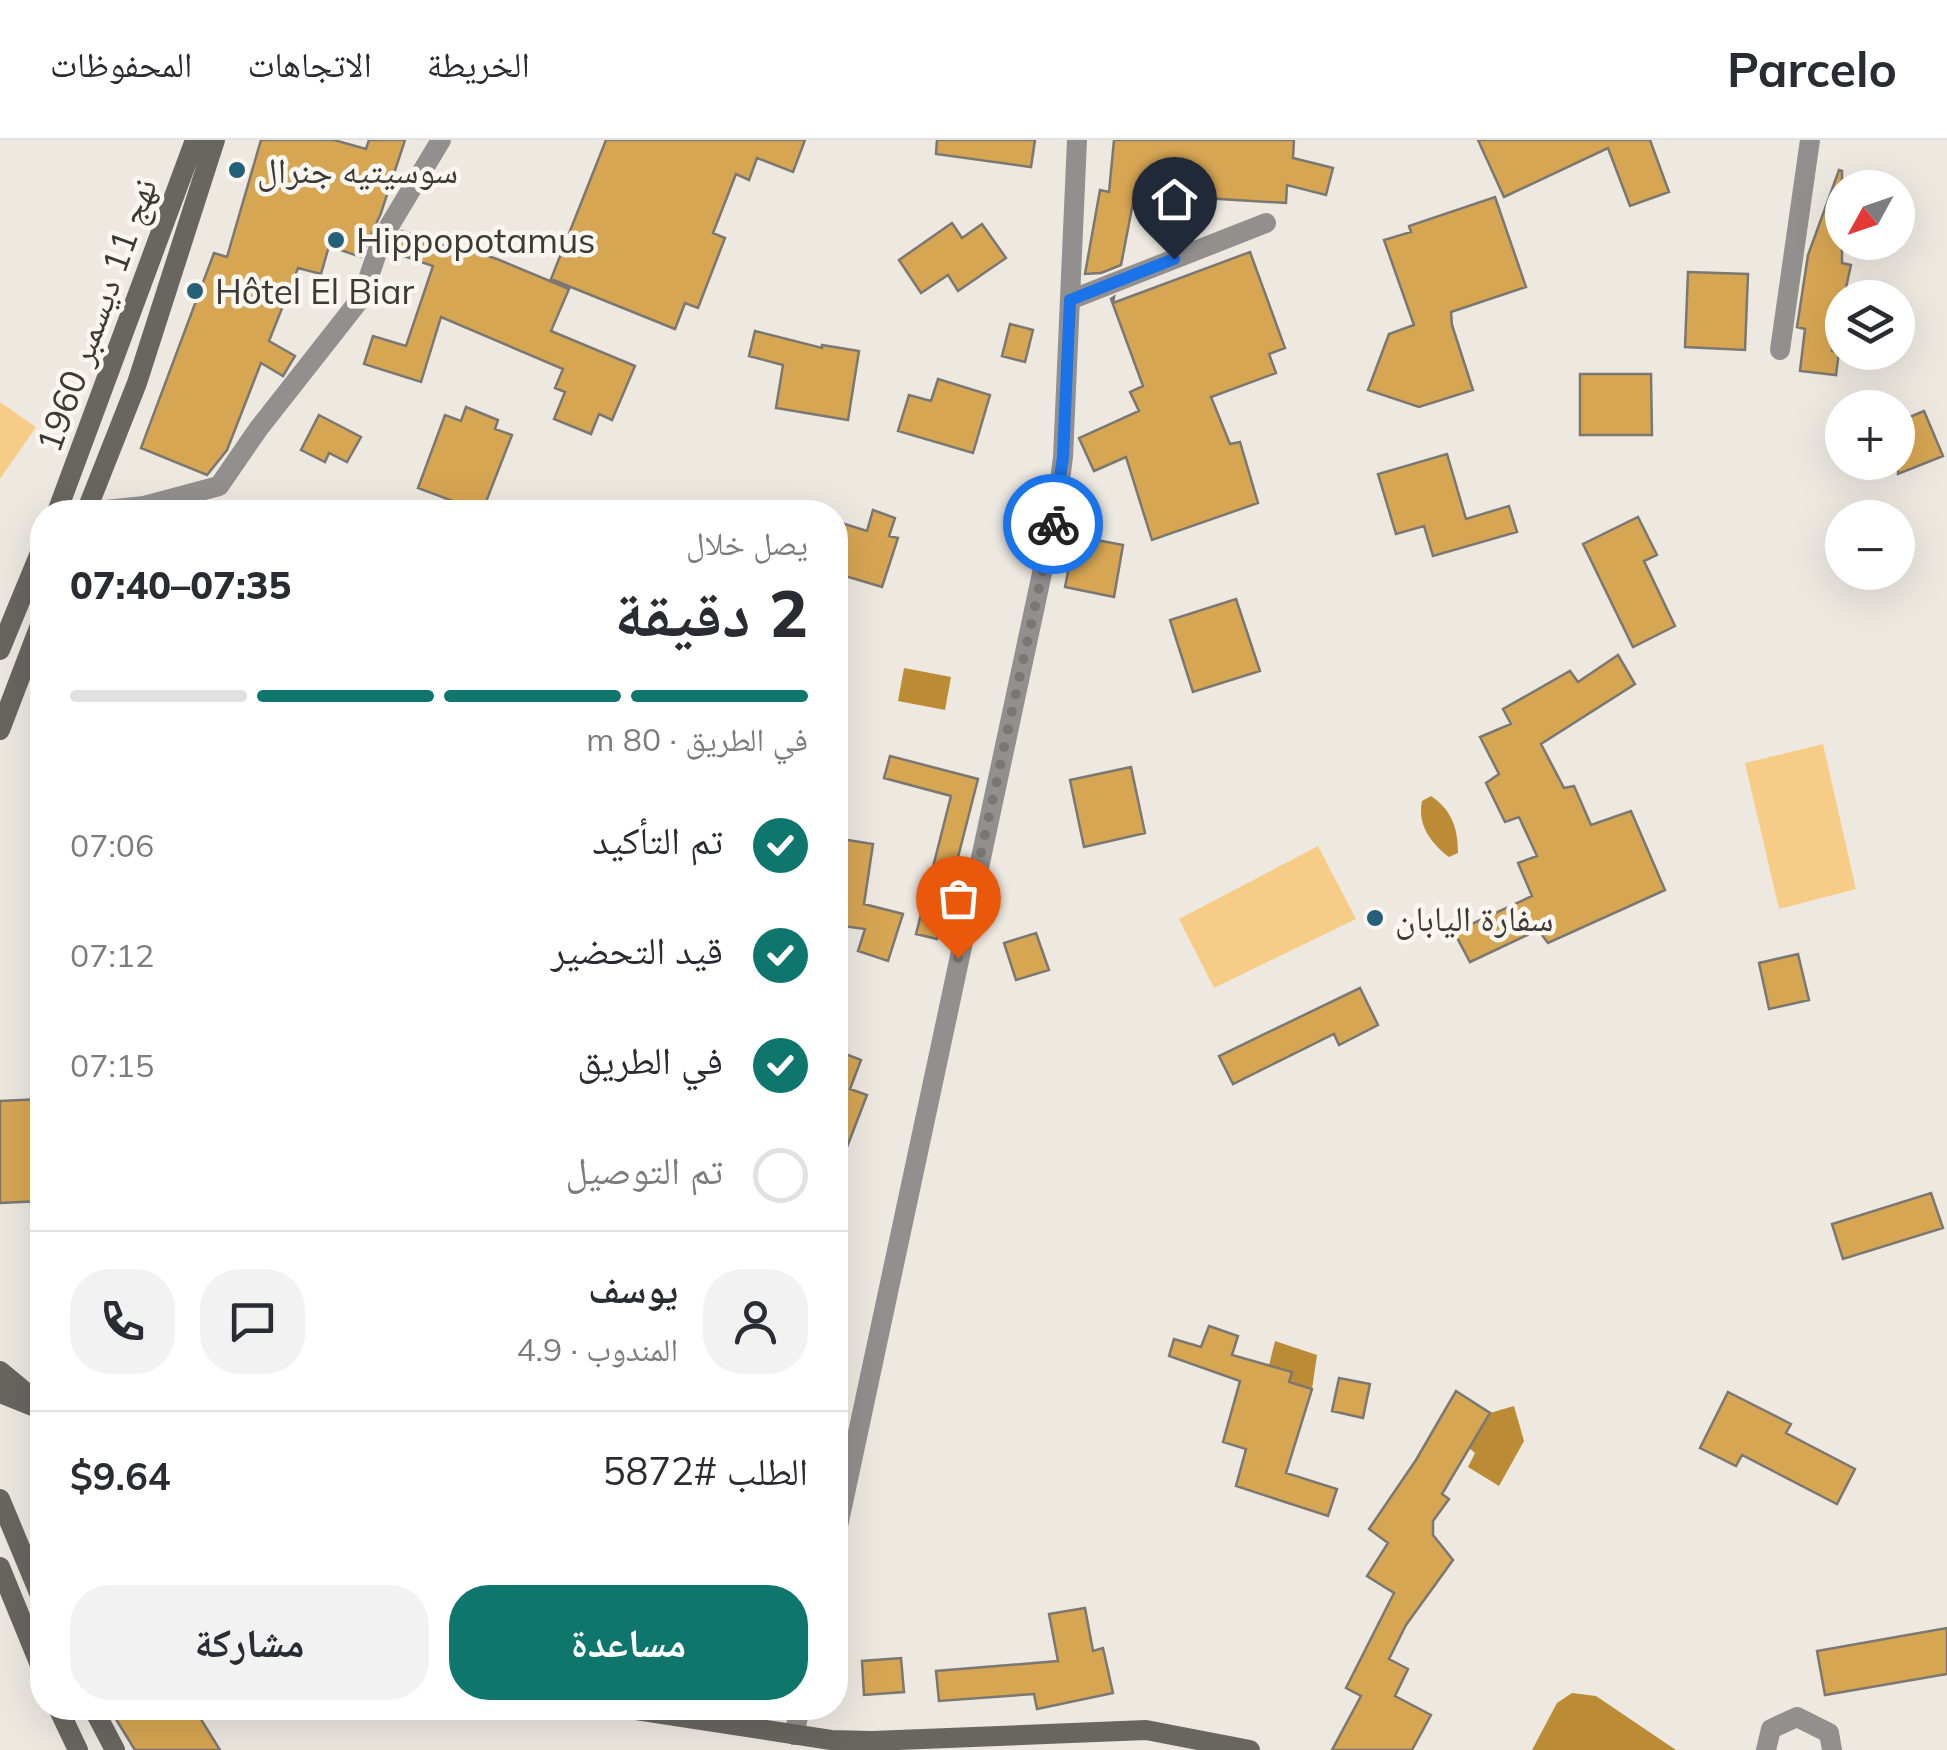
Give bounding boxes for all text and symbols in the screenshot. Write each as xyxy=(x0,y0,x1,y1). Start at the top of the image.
text: Parcelo xyxy=(1727,39,1897,99)
text: المحفوظات xyxy=(50,42,192,86)
text: الاتجاهات xyxy=(247,42,372,86)
text: الخريطة xyxy=(427,42,530,86)
place label: سوسيتيه جنرال xyxy=(257,148,458,192)
pin xyxy=(1132,157,1217,260)
marker: سوسيتيه جنرال xyxy=(226,159,248,181)
north arrow xyxy=(1825,170,1915,260)
map controls xyxy=(1825,170,1915,590)
street label: نهج 11 ديسمبر 1960 xyxy=(26,172,167,458)
icon: home xyxy=(1147,172,1202,227)
place label: Hippopotamus xyxy=(356,218,595,262)
marker: Hippopotamus xyxy=(325,229,347,251)
place label: Hôtel El Biar xyxy=(215,269,414,313)
marker: Hôtel El Biar xyxy=(184,280,206,302)
button: layers xyxy=(1825,280,1915,370)
button: + xyxy=(1825,390,1915,480)
courier xyxy=(1003,474,1103,574)
icon: bike xyxy=(1026,497,1081,552)
button: − xyxy=(1825,500,1915,590)
text: يصل خلال xyxy=(686,523,808,563)
text: 07:35–07:40 xyxy=(70,561,291,609)
text: 2 دقيقة xyxy=(614,572,808,653)
text: في الطريق · 80 m xyxy=(586,719,808,759)
text: تم التأكيد xyxy=(592,816,723,864)
icon: check xyxy=(753,818,808,873)
text: 07:06 xyxy=(70,825,154,865)
pin xyxy=(916,856,1001,959)
icon: bag xyxy=(931,871,986,926)
place label: سفارة اليابان xyxy=(1395,896,1554,940)
marker: سفارة اليابان xyxy=(1364,907,1386,929)
text: قيد التحضير xyxy=(551,926,723,974)
icon: check xyxy=(753,928,808,983)
text: 07:12 xyxy=(70,935,154,975)
text: في الطريق xyxy=(577,1036,723,1084)
icon: check xyxy=(753,1038,808,1093)
text: 07:15 xyxy=(70,1045,154,1085)
text: تم التوصيل xyxy=(565,1146,723,1194)
text: يوسف xyxy=(588,1265,678,1313)
button: phone xyxy=(70,1269,175,1374)
button: chat xyxy=(200,1269,305,1374)
button: person xyxy=(703,1269,808,1374)
text: المندوب · 4.9 xyxy=(516,1329,678,1369)
text: الطلب #5872 xyxy=(603,1447,808,1495)
text: $9.64 xyxy=(70,1452,171,1500)
button: مشاركة xyxy=(70,1585,429,1700)
button: مساعدة xyxy=(449,1585,808,1700)

